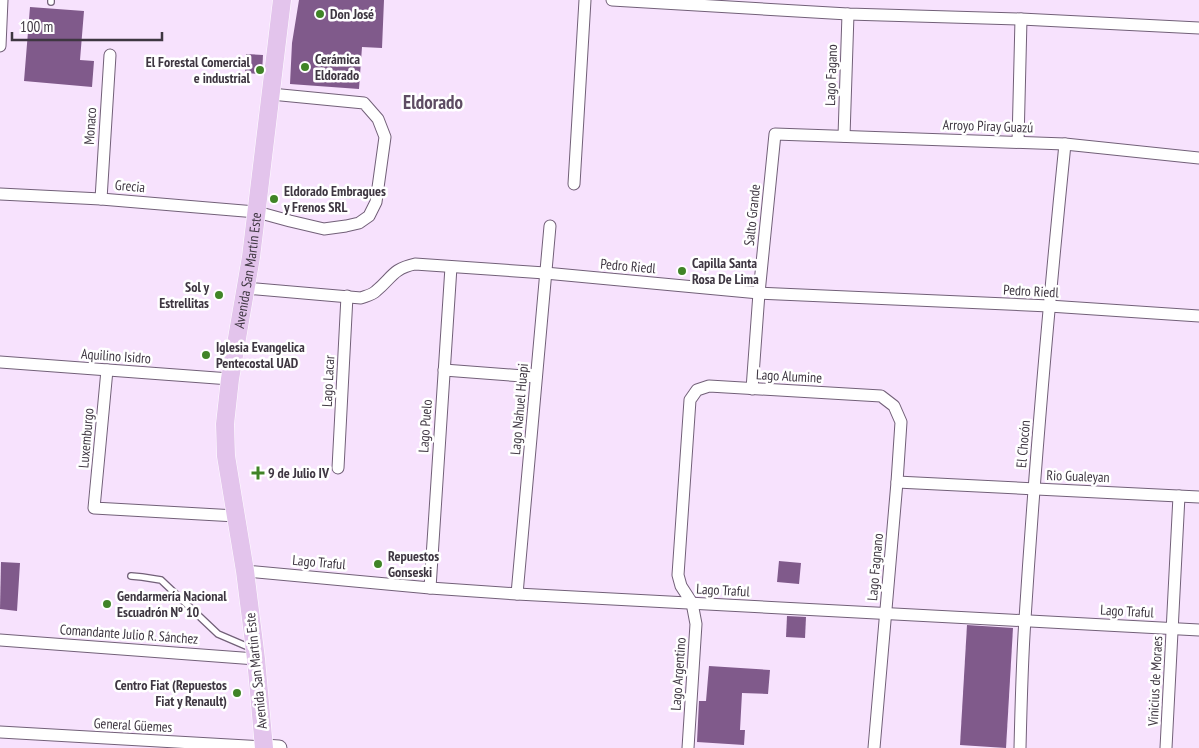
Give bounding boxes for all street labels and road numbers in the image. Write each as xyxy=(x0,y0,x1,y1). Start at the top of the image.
street label: Lago Fagano xyxy=(821,44,841,106)
street label: Monaco xyxy=(80,107,100,145)
street label: Arroyo Piray Guazú xyxy=(942,115,1034,137)
street label: Grecia xyxy=(114,176,146,196)
street label: Salto Grande xyxy=(740,183,764,247)
street label: Avenida San Martín Este xyxy=(230,211,265,330)
street label: Pedro Riedl xyxy=(600,255,657,277)
street label: Pedro Riedl xyxy=(1003,281,1060,301)
street label: Aquilino Isidro xyxy=(80,345,152,367)
street label: Lago Lacar xyxy=(318,354,338,407)
street label: Lago Nahuel Huapi xyxy=(506,362,532,456)
street label: Lago Alumine xyxy=(756,365,823,387)
street label: Lago Puelo xyxy=(414,399,436,453)
street label: Luxemburgo xyxy=(74,407,98,469)
street label: El Chocón xyxy=(1012,419,1034,469)
street label: Rio Gualeyan xyxy=(1046,466,1110,486)
street label: Lago Fagnano xyxy=(863,533,887,601)
street label: Lago Traful xyxy=(292,551,347,573)
street label: Lago Traful xyxy=(696,580,751,600)
street label: Lago Traful xyxy=(1100,601,1155,621)
street label: Avenida San Martín Este xyxy=(241,612,271,730)
street label: Comandante Julio R. Sánchez xyxy=(59,620,199,648)
street label: Vinicius de Moraes xyxy=(1144,635,1166,728)
street label: Lago Argentino xyxy=(666,637,690,711)
street label: General Güemes xyxy=(93,714,173,736)

